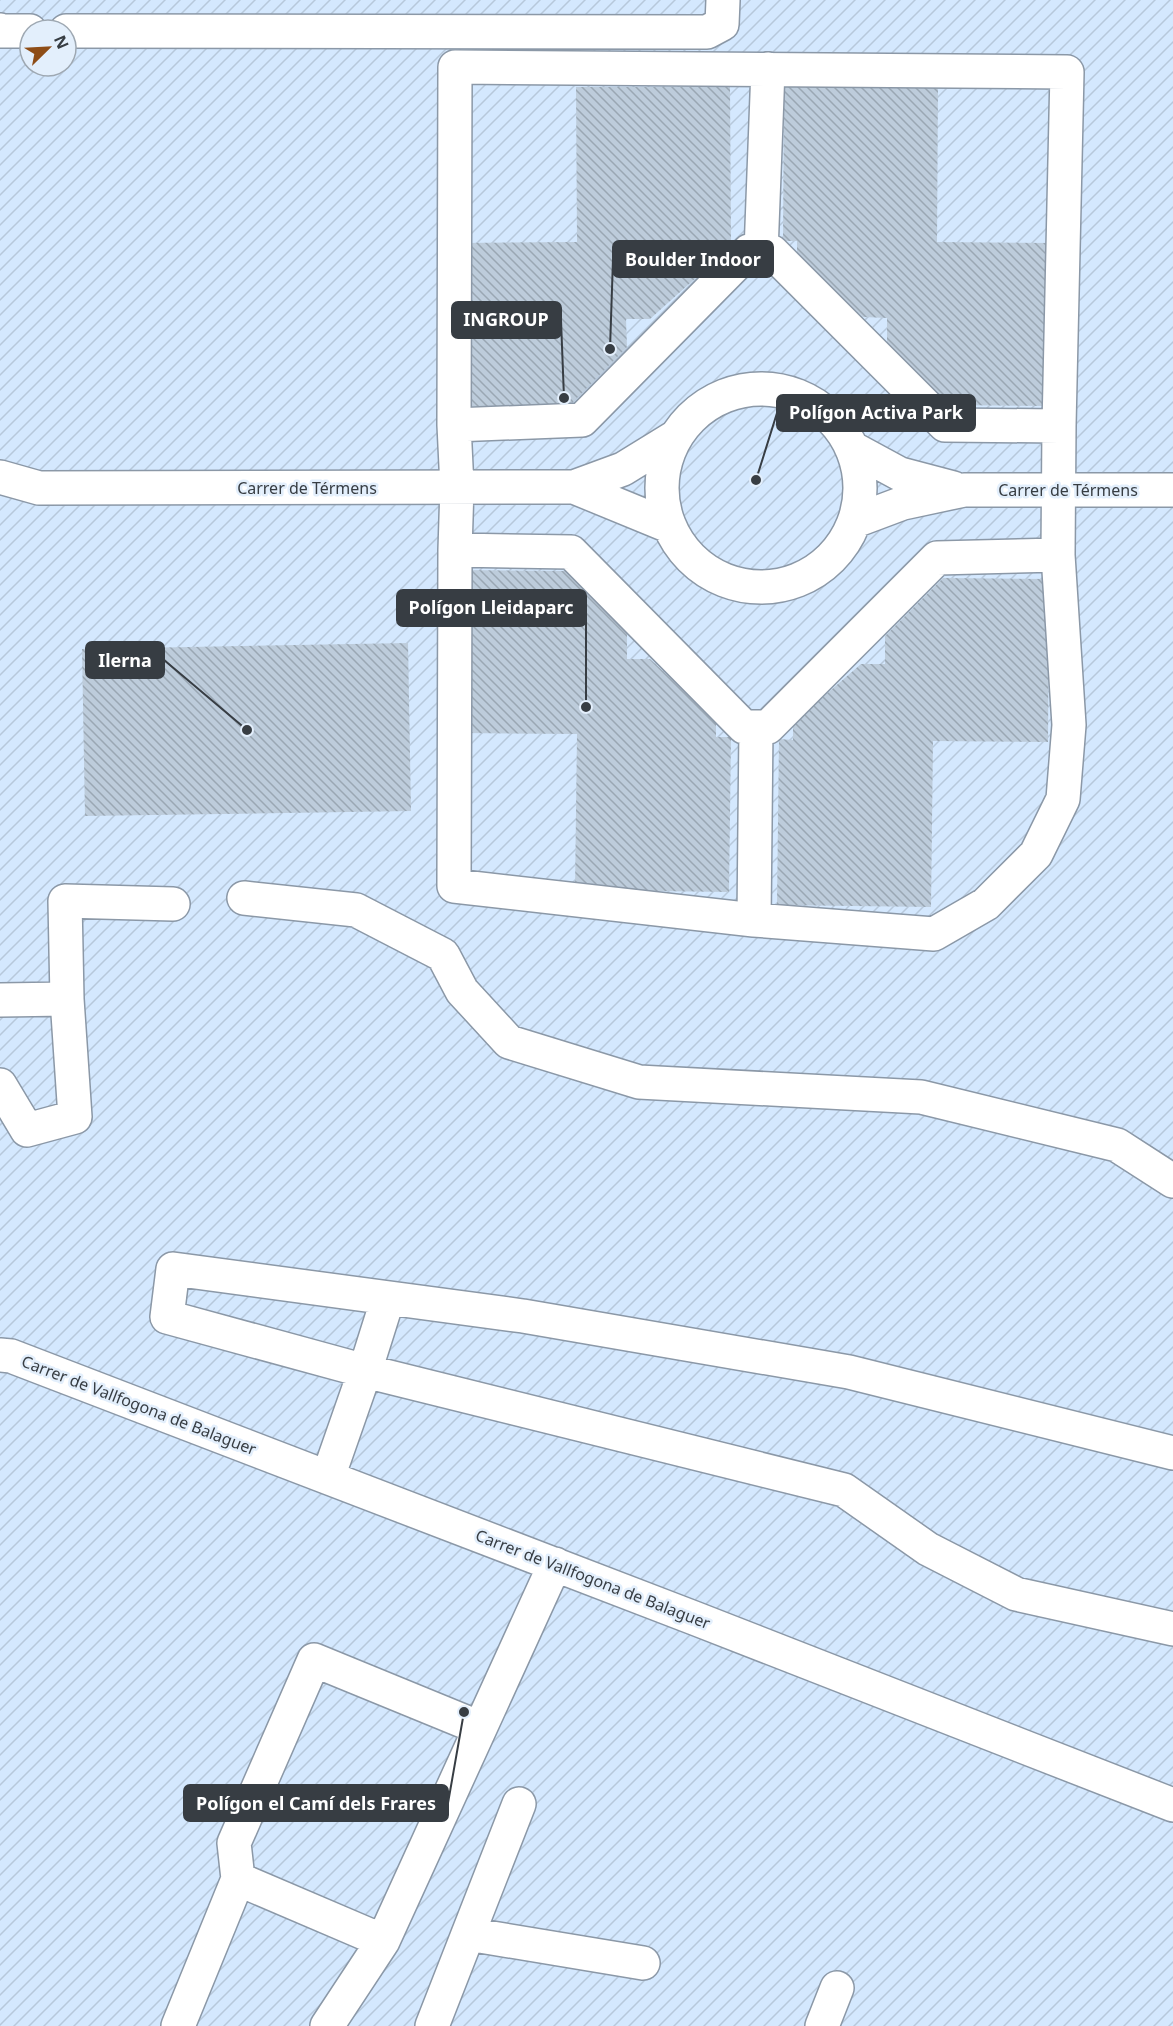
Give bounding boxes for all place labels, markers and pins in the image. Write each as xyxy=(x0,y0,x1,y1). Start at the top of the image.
callout: Boulder Indoor xyxy=(613,241,773,277)
callout: INGROUP xyxy=(452,302,561,338)
callout: Polígon Activa Park xyxy=(777,395,975,431)
callout: Polígon Lleidaparc xyxy=(397,590,586,626)
callout: Ilerna xyxy=(86,642,164,678)
callout: Polígon el Camí dels Frares xyxy=(184,1785,448,1821)

